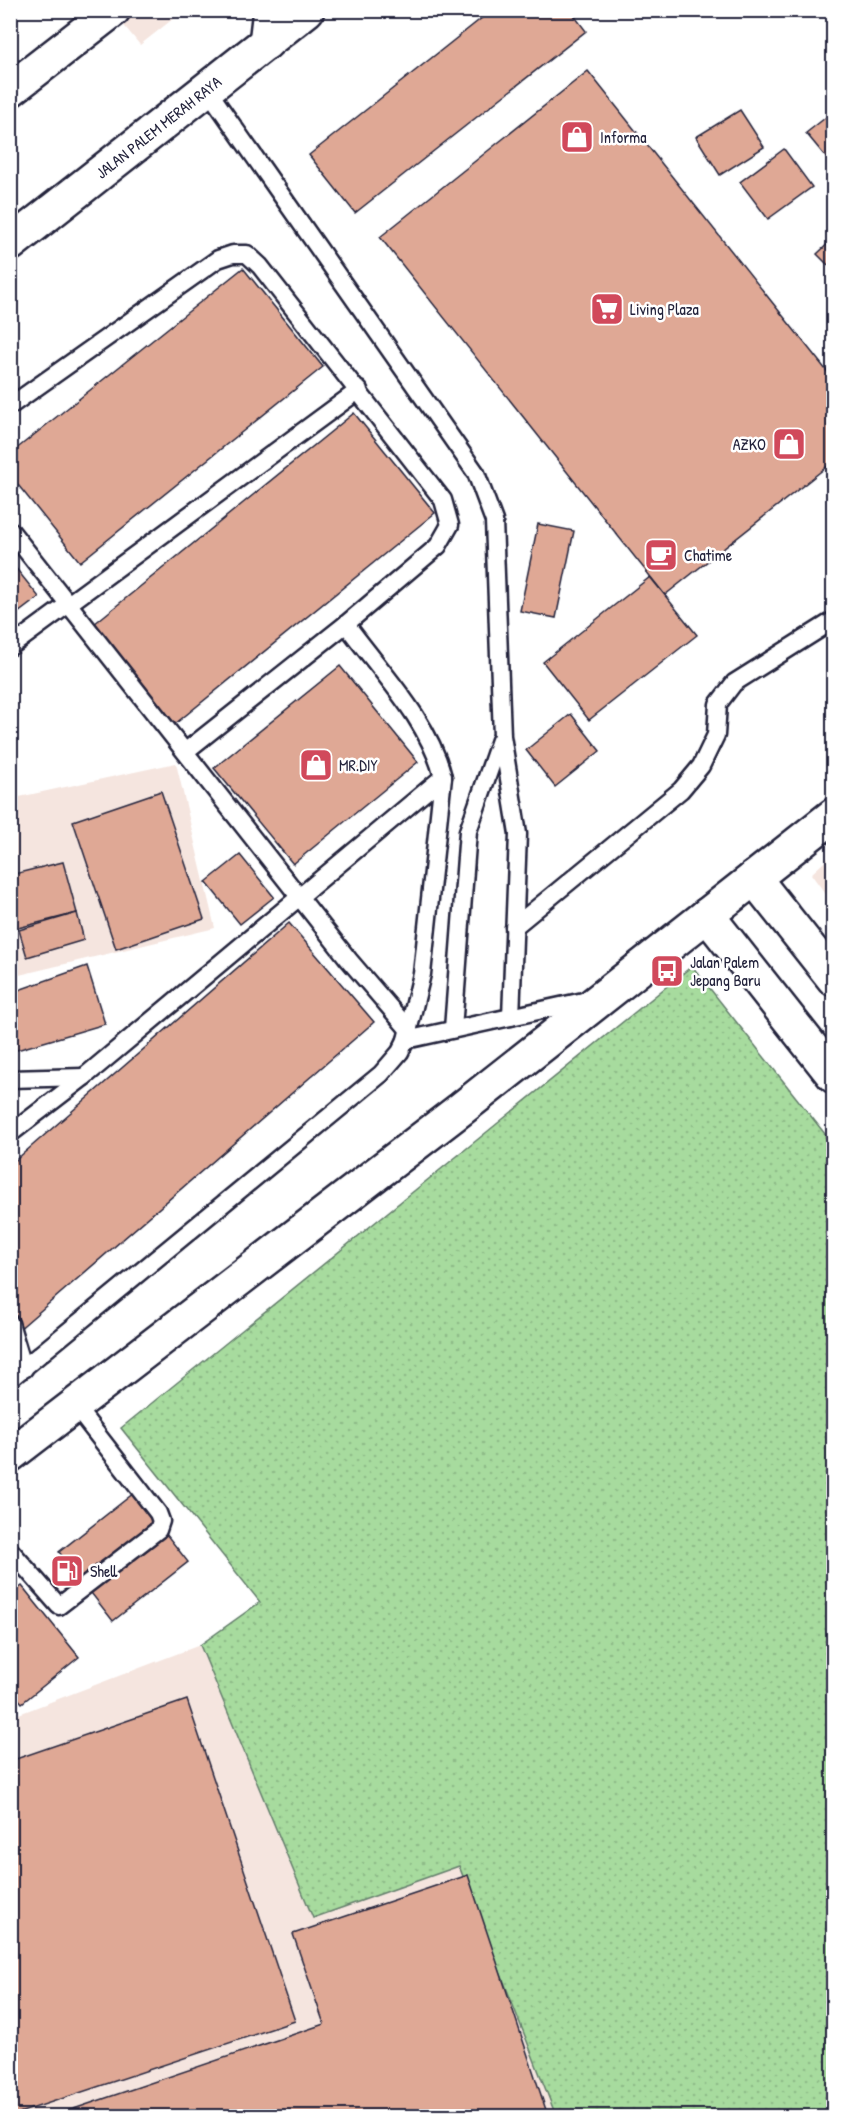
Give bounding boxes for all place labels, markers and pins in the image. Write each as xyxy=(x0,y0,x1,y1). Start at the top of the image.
shop icon: Informa xyxy=(559,119,595,155)
place label: Informa xyxy=(600,126,647,148)
supermarket icon: Living Plaza xyxy=(589,291,625,327)
place label: Living Plaza xyxy=(630,298,699,320)
shop icon: AZKO xyxy=(771,426,807,462)
place label: AZKO xyxy=(733,433,766,455)
cafe icon: Chatime xyxy=(643,537,679,573)
place label: Chatime xyxy=(684,544,733,566)
shop icon: MR.DIY xyxy=(298,747,334,783)
place label: MR.DIY xyxy=(339,754,378,776)
place label: Jalan Palem Jepang Baru xyxy=(690,951,761,991)
bus stop icon: Jalan Palem Jepang Baru xyxy=(649,953,685,989)
fuel station icon: Shell xyxy=(49,1553,85,1589)
place label: Shell xyxy=(90,1560,117,1582)

